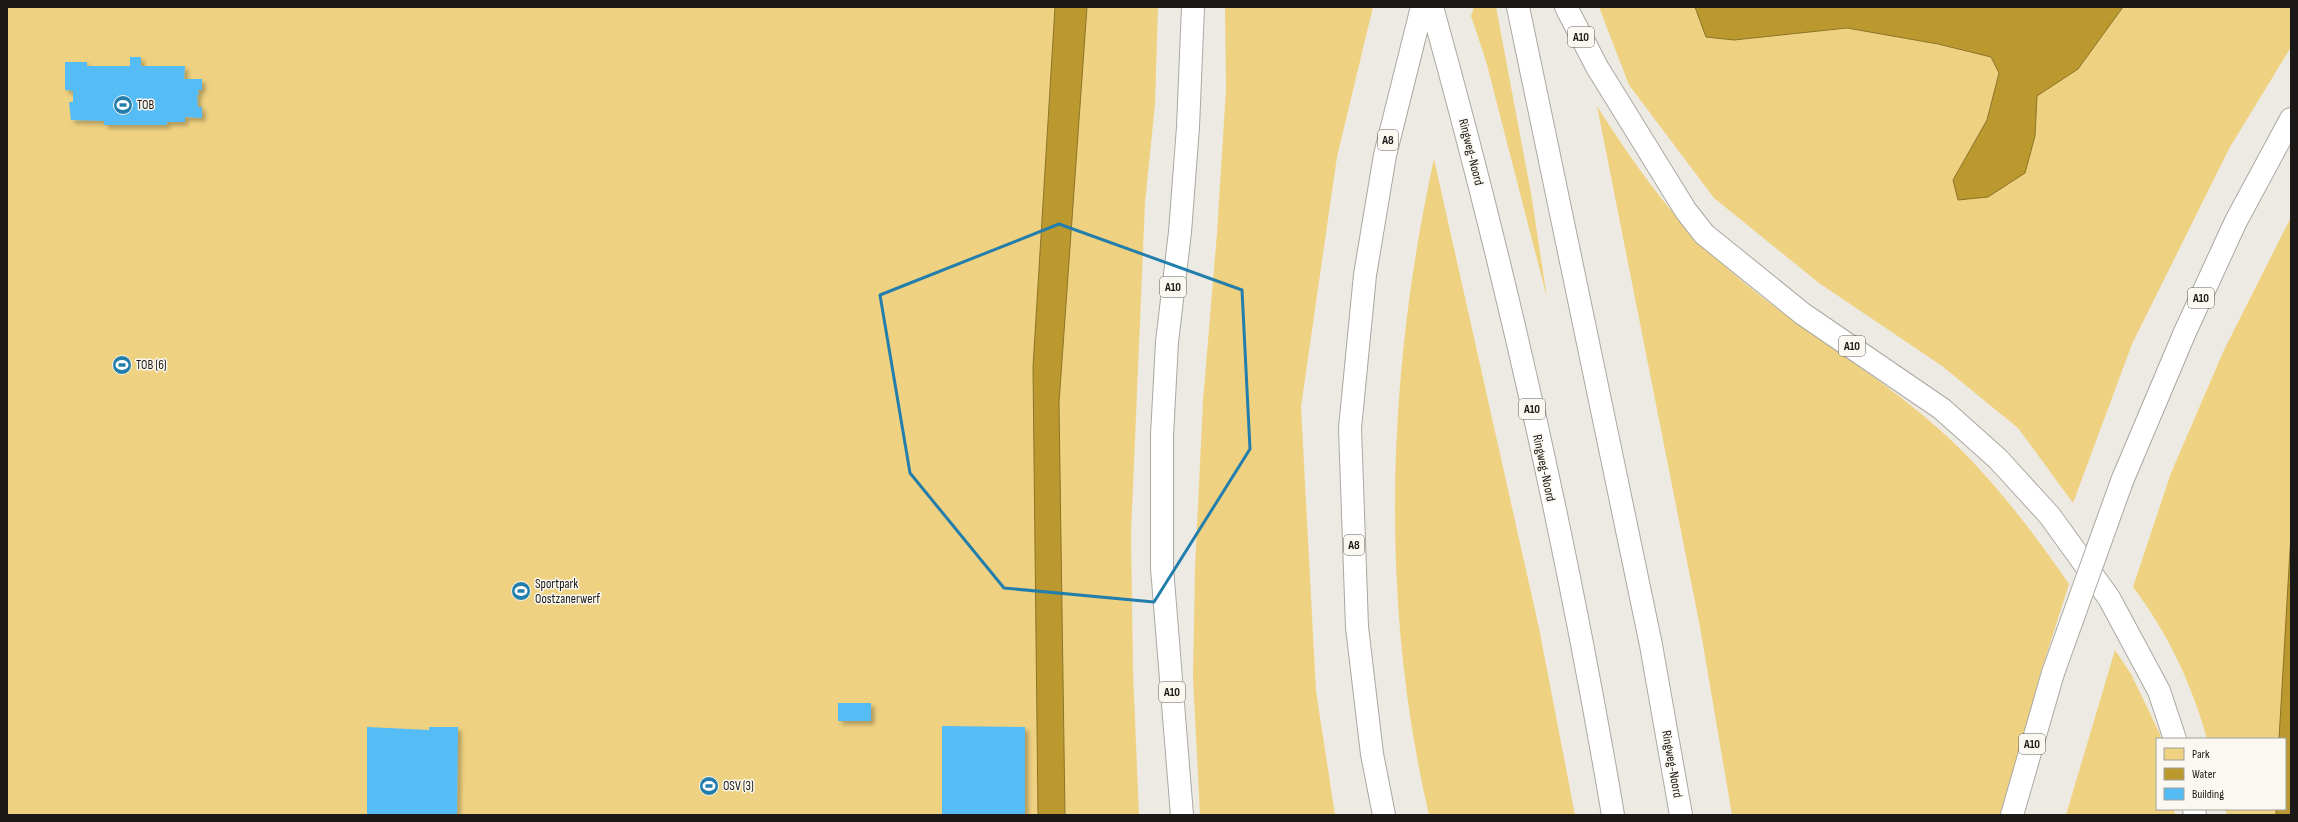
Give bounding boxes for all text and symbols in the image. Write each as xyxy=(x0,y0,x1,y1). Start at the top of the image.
road number: A10 xyxy=(1568,27,1594,47)
sports icon: TOB xyxy=(112,94,134,116)
place label: TOB xyxy=(137,97,154,113)
street label: Ringweg-Noord xyxy=(1455,117,1487,187)
road number: A8 xyxy=(1378,130,1398,150)
road number: A10 xyxy=(1160,277,1186,297)
road number: A10 xyxy=(2188,288,2214,308)
road number: A10 xyxy=(1839,336,1865,356)
sports icon: TOB (6) xyxy=(111,354,133,376)
place label: TOB (6) xyxy=(136,357,167,373)
road number: A10 xyxy=(1519,399,1545,419)
street label: Ringweg-Noord xyxy=(1529,433,1559,503)
road number: A8 xyxy=(1344,535,1364,555)
place label: Sportpark Oostzanerwerf xyxy=(535,576,600,607)
sports icon: Sportpark Oostzanerwerf xyxy=(510,580,532,602)
road number: A10 xyxy=(1159,682,1185,702)
street label: Ringweg-Noord xyxy=(1658,729,1686,799)
road number: A10 xyxy=(2019,734,2045,754)
legend xyxy=(2156,738,2286,810)
text: Park xyxy=(2192,747,2210,762)
text: Water xyxy=(2192,767,2216,782)
sports icon: OSV (3) xyxy=(698,775,720,797)
place label: OSV (3) xyxy=(723,778,754,794)
text: Building xyxy=(2192,787,2224,802)

